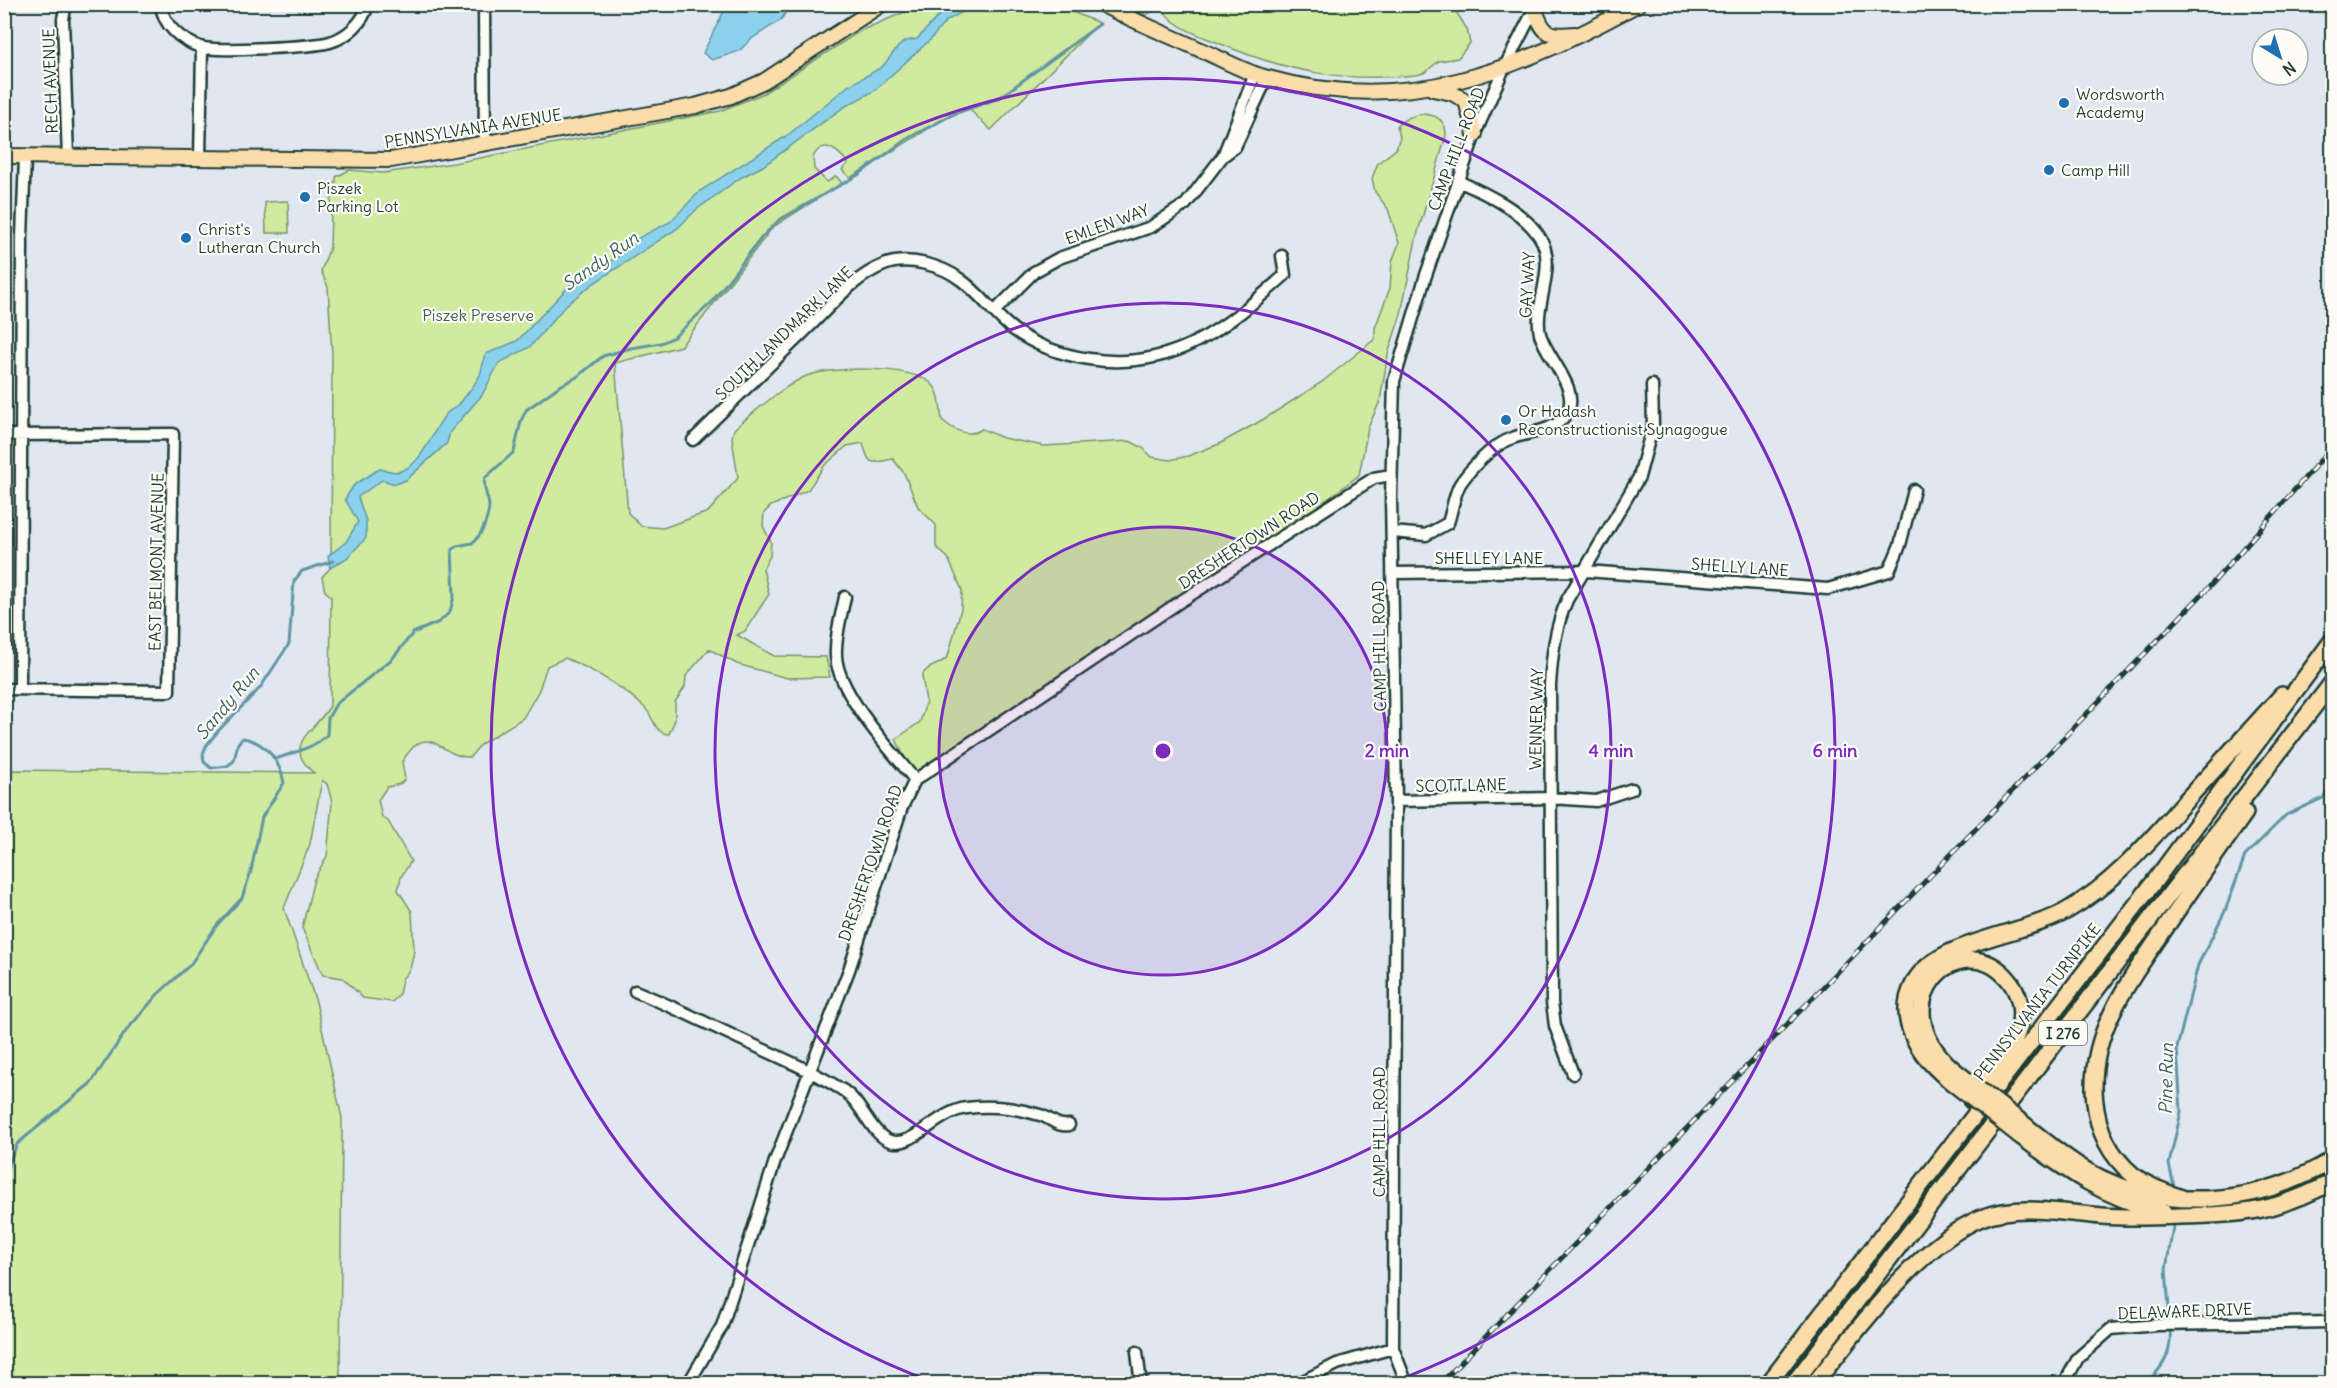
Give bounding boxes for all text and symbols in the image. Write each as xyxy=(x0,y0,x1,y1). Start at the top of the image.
north arrow xyxy=(2250,27,2310,87)
street label: RECH AVENUE xyxy=(38,28,62,134)
text: N xyxy=(2279,58,2300,80)
street label: CAMP HILL ROAD xyxy=(1423,84,1489,214)
place label: Wordsworth Academy xyxy=(2076,84,2165,122)
marker: Wordsworth Academy xyxy=(2057,96,2071,110)
street label: PENNSYLVANIA AVENUE xyxy=(383,104,563,152)
place label: Camp Hill xyxy=(2061,160,2130,180)
marker: Camp Hill xyxy=(2042,163,2056,177)
place label: Piszek Parking Lot xyxy=(317,178,399,216)
marker: Piszek Parking Lot xyxy=(298,190,312,204)
street label: EMLEN WAY xyxy=(1062,200,1152,248)
place label: Christ's Lutheran Church xyxy=(198,219,320,257)
water label: Sandy Run xyxy=(557,226,643,296)
marker: Christ's Lutheran Church xyxy=(179,231,193,245)
street label: GAY WAY xyxy=(1515,251,1539,319)
street label: SOUTH LANDMARK LANE xyxy=(711,262,857,404)
park label: Piszek Preserve xyxy=(422,305,534,325)
place label: Or Hadash Reconstructionist Synagogue xyxy=(1518,401,1728,439)
marker: Or Hadash Reconstructionist Synagogue xyxy=(1499,413,1513,427)
street label: EAST BELMONT AVENUE xyxy=(144,473,168,651)
street label: DRESHERTOWN ROAD xyxy=(1175,487,1323,593)
street label: SHELLEY LANE xyxy=(1435,548,1543,568)
street label: SHELLY LANE xyxy=(1690,554,1790,580)
street label: CAMP HILL ROAD xyxy=(1368,580,1390,712)
water label: Sandy Run xyxy=(190,661,264,744)
street label: WENNER WAY xyxy=(1525,668,1547,770)
text: 2 min xyxy=(1365,739,1410,762)
text: 4 min xyxy=(1589,739,1634,762)
text: 6 min xyxy=(1813,739,1858,762)
centre of rings xyxy=(1153,741,1173,761)
street label: SCOTT LANE xyxy=(1415,774,1507,796)
street label: DRESHERTOWN ROAD xyxy=(834,782,906,944)
street label: PENNSYLVANIA TURNPIKE xyxy=(1969,919,2105,1085)
road number: I 276 xyxy=(2039,1021,2087,1045)
water label: Pine Run xyxy=(2154,1042,2178,1115)
street label: CAMP HILL ROAD xyxy=(1369,1067,1389,1198)
street label: DELAWARE DRIVE xyxy=(2117,1299,2253,1323)

